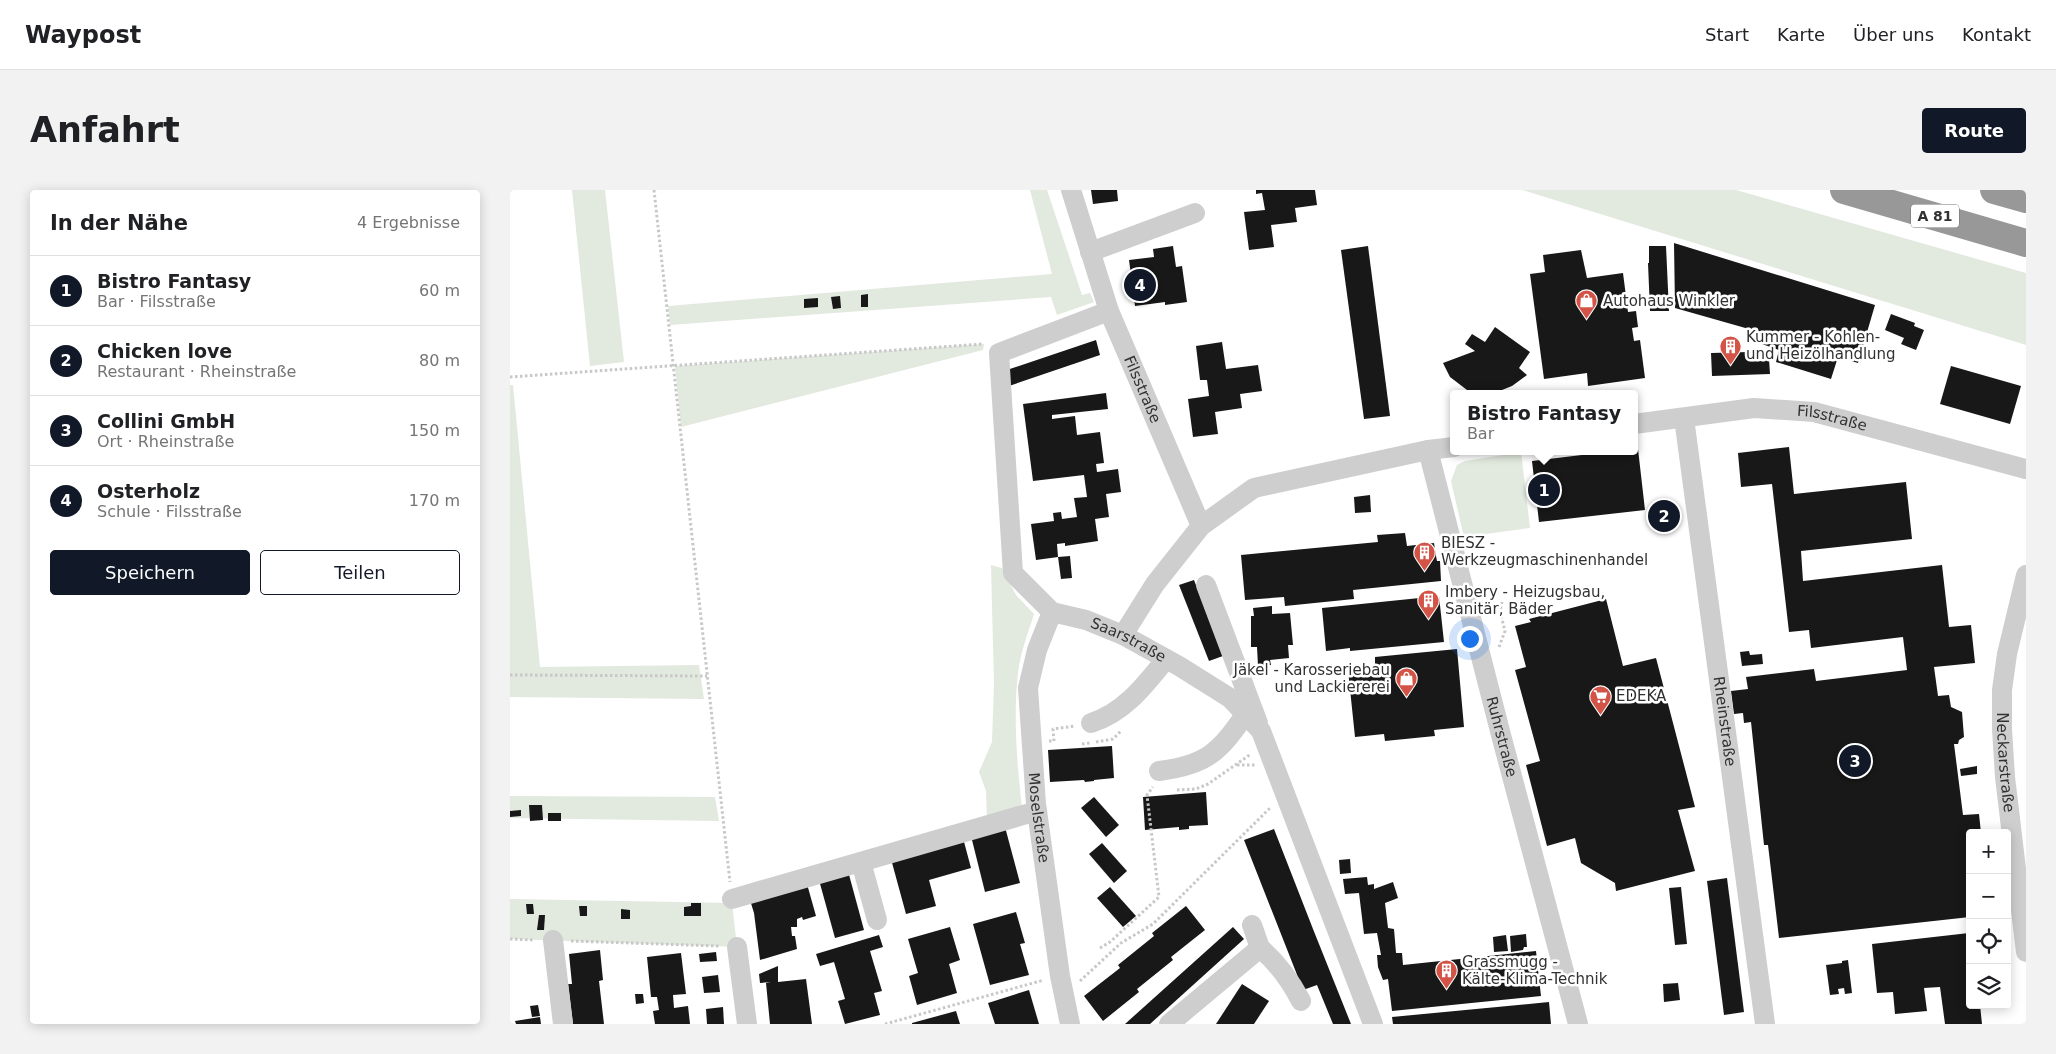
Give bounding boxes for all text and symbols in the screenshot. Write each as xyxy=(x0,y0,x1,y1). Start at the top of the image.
text: Waypost xyxy=(25,21,141,49)
text: Start xyxy=(1705,24,1749,45)
text: Karte xyxy=(1777,24,1825,45)
text: Über uns xyxy=(1853,24,1934,45)
text: Kontakt xyxy=(1962,24,2031,45)
button: Route xyxy=(1922,108,2026,153)
text: Anfahrt xyxy=(30,110,180,150)
road number: A 81 xyxy=(1911,205,1959,228)
text: In der Nähe xyxy=(50,211,188,235)
text: 4 Ergebnisse xyxy=(357,213,460,232)
pin: 4 xyxy=(1124,266,1156,304)
text: Bistro Fantasy xyxy=(97,270,251,292)
text: 1 xyxy=(60,281,72,300)
text: 60 m xyxy=(419,281,460,300)
shop icon: Autohaus Winkler xyxy=(1575,289,1599,320)
text: Bar · Filsstraße xyxy=(97,292,216,311)
place label: Autohaus Winkler xyxy=(1603,292,1736,310)
place label: Kummer - Kohlen- und Heizölhandlung xyxy=(1746,328,1896,363)
building icon: Kummer - Kohlen- und Heizölhandlung xyxy=(1718,334,1742,365)
text: Chicken love xyxy=(97,340,232,362)
text: 2 xyxy=(60,351,72,370)
text: 80 m xyxy=(419,351,460,370)
street label: Filsstraße xyxy=(1120,353,1165,426)
text: Restaurant · Rheinstraße xyxy=(97,362,296,381)
popup xyxy=(1450,390,1638,455)
text: Bistro Fantasy xyxy=(1467,402,1621,424)
street label: Filsstraße xyxy=(1796,402,1869,435)
text: Collini GmbH xyxy=(97,410,235,432)
text: 3 xyxy=(60,421,72,440)
text: 150 m xyxy=(409,421,460,440)
text: Bar xyxy=(1467,424,1494,443)
text: Ort · Rheinstraße xyxy=(97,432,234,451)
pin: 1 xyxy=(1528,471,1560,509)
text: Osterholz xyxy=(97,480,200,502)
text: 4 xyxy=(60,491,72,510)
text: 170 m xyxy=(409,491,460,510)
pin: 2 xyxy=(1648,497,1680,535)
text: Schule · Filsstraße xyxy=(97,502,242,521)
place label: BIESZ - Werkzeugmaschinenhandel xyxy=(1441,534,1648,569)
building icon: BIESZ - Werkzeugmaschinenhandel xyxy=(1413,540,1437,571)
button: Speichern xyxy=(50,550,250,595)
button: Teilen xyxy=(260,550,460,595)
place label: Imbery - Heizugsbau, Sanitär, Bäder xyxy=(1445,583,1605,618)
building icon: Imbery - Heizugsbau, Sanitär, Bäder xyxy=(1417,589,1441,620)
street label: Saarstraße xyxy=(1088,614,1169,666)
your location xyxy=(1457,626,1483,652)
place label: Jäkel - Karosseriebau und Lackiererei xyxy=(1232,661,1390,696)
shop icon: Jäkel - Karosseriebau und Lackiererei xyxy=(1394,667,1418,698)
street label: Rheinstraße xyxy=(1710,675,1739,767)
supermarket icon: EDEKA xyxy=(1588,684,1612,715)
place label: EDEKA xyxy=(1616,687,1667,705)
street label: Ruhrstraße xyxy=(1482,694,1521,779)
street label: Neckarstraße xyxy=(1993,712,2018,813)
pin: 3 xyxy=(1839,742,1871,780)
street label: Moselstraße xyxy=(1025,772,1053,864)
map controls xyxy=(1966,829,2011,1009)
button: + xyxy=(1966,829,2011,874)
button: − xyxy=(1966,874,2011,919)
button: locate xyxy=(1966,919,2011,964)
place label: Grassmugg - Kälte-Klima-Technik xyxy=(1462,953,1608,988)
building icon: Grassmugg - Kälte-Klima-Technik xyxy=(1434,959,1458,990)
button: layers xyxy=(1966,964,2011,1009)

